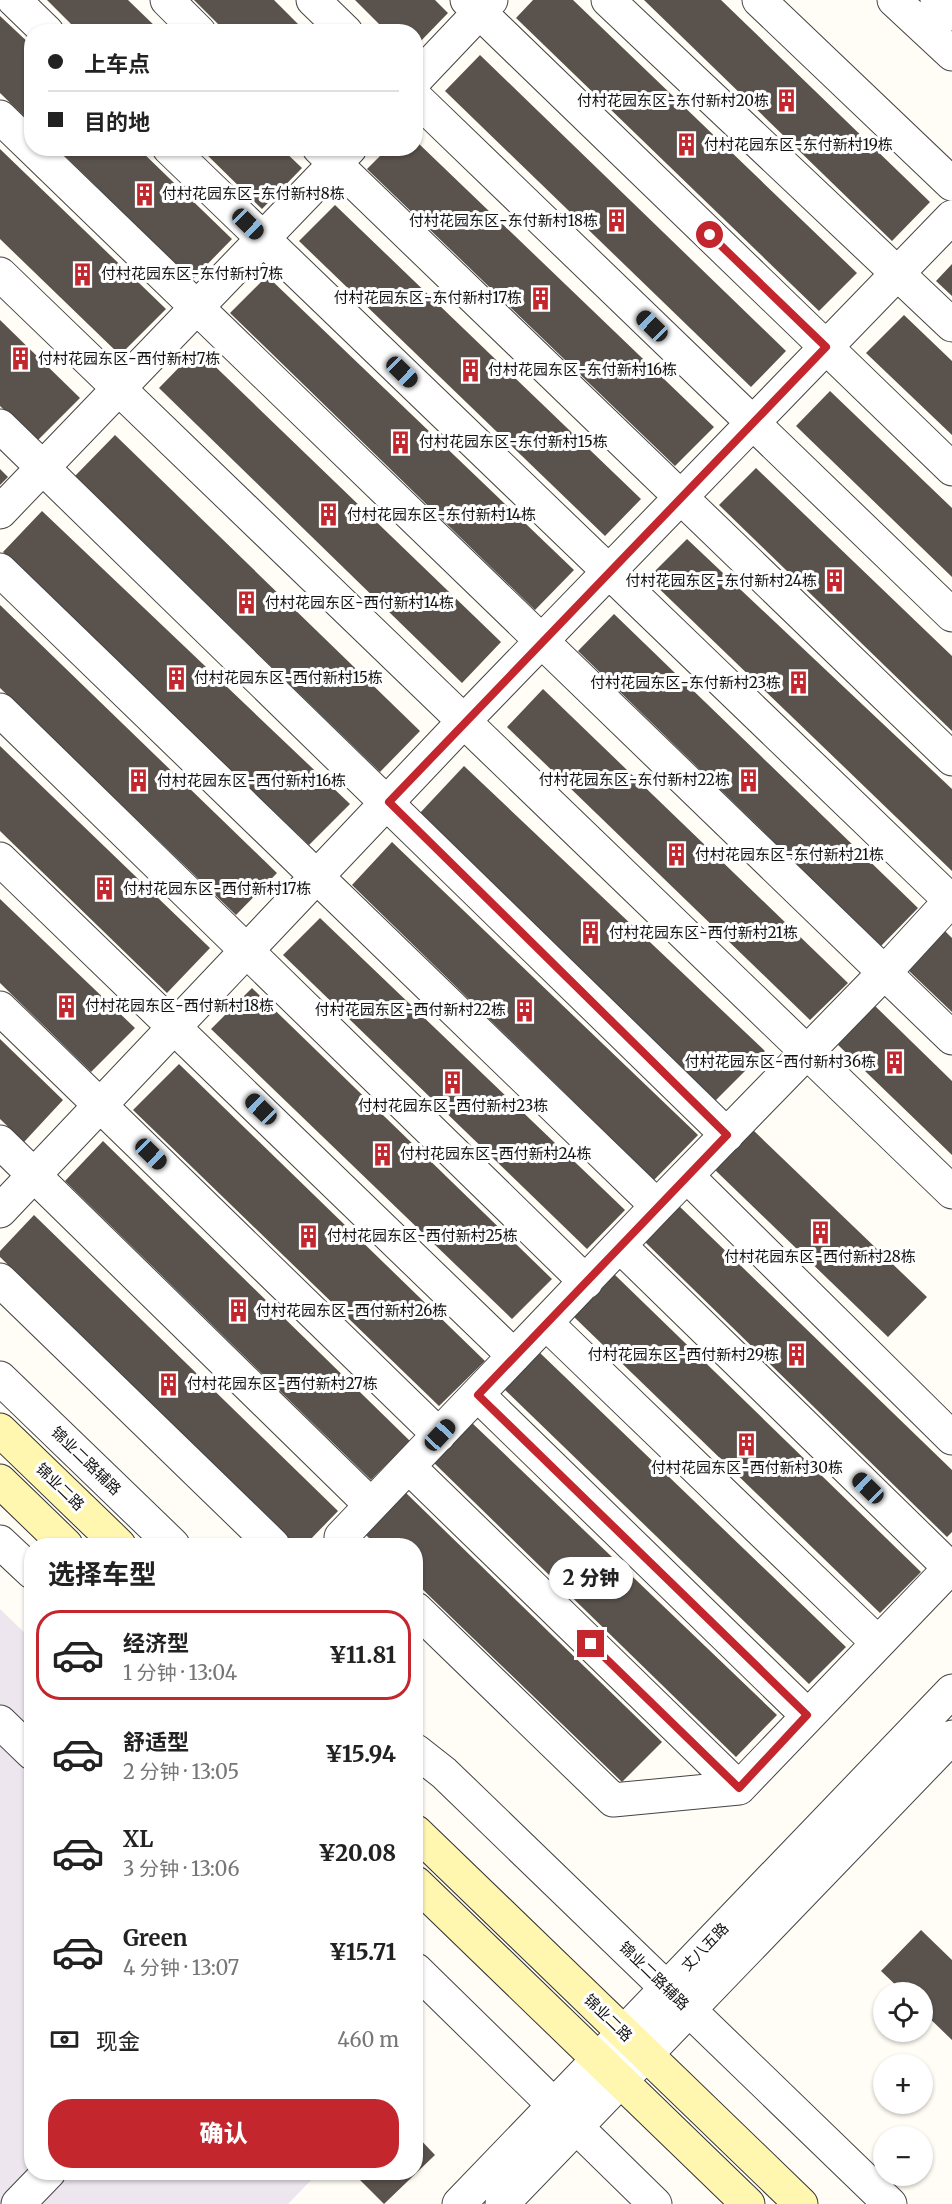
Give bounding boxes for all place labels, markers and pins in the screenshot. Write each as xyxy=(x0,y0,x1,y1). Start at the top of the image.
building icon: 付村花园东区-东付新村20栋 xyxy=(774,88,800,114)
place label: 付村花园东区-东付新村20栋 xyxy=(577,91,769,110)
building icon: 付村花园东区-东付新村19栋 xyxy=(673,132,699,158)
place label: 付村花园东区-东付新村19栋 xyxy=(704,135,893,154)
building icon: 付村花园东区-东付新村8栋 xyxy=(131,181,157,207)
place label: 付村花园东区-东付新村8栋 xyxy=(162,184,345,203)
building icon: 付村花园东区-东付新村18栋 xyxy=(603,208,629,234)
place label: 付村花园东区-东付新村18栋 xyxy=(409,211,598,230)
building icon: 付村花园东区-东付新村7栋 xyxy=(70,261,96,287)
place label: 付村花园东区-东付新村7栋 xyxy=(101,264,283,283)
building icon: 付村花园东区-东付新村17栋 xyxy=(527,285,553,311)
place label: 付村花园东区-东付新村17栋 xyxy=(334,288,522,307)
building icon: 付村花园东区-西付新村7栋 xyxy=(7,346,33,372)
place label: 付村花园东区-西付新村7栋 xyxy=(38,349,220,368)
building icon: 付村花园东区-东付新村16栋 xyxy=(457,357,483,383)
place label: 付村花园东区-东付新村16栋 xyxy=(488,360,677,379)
building icon: 付村花园东区-东付新村15栋 xyxy=(388,429,414,455)
place label: 付村花园东区-东付新村15栋 xyxy=(419,432,608,451)
building icon: 付村花园东区-东付新村14栋 xyxy=(316,502,342,528)
place label: 付村花园东区-东付新村14栋 xyxy=(347,505,536,524)
building icon: 付村花园东区-东付新村24栋 xyxy=(822,568,848,594)
place label: 付村花园东区-东付新村24栋 xyxy=(626,571,817,590)
building icon: 付村花园东区-西付新村14栋 xyxy=(234,590,260,616)
place label: 付村花园东区-西付新村14栋 xyxy=(265,593,454,612)
building icon: 付村花园东区-西付新村15栋 xyxy=(163,665,189,691)
place label: 付村花园东区-西付新村15栋 xyxy=(194,668,383,687)
building icon: 付村花园东区-东付新村23栋 xyxy=(786,670,812,696)
place label: 付村花园东区-东付新村23栋 xyxy=(590,673,781,692)
building icon: 付村花园东区-东付新村22栋 xyxy=(735,767,761,793)
building icon: 付村花园东区-西付新村16栋 xyxy=(126,768,152,794)
place label: 付村花园东区-东付新村22栋 xyxy=(539,770,730,789)
place label: 付村花园东区-西付新村16栋 xyxy=(157,771,346,790)
building icon: 付村花园东区-东付新村21栋 xyxy=(664,842,690,868)
place label: 付村花园东区-东付新村21栋 xyxy=(695,845,884,864)
building icon: 付村花园东区-西付新村17栋 xyxy=(92,876,118,902)
place label: 付村花园东区-西付新村17栋 xyxy=(123,879,311,898)
building icon: 付村花园东区-西付新村21栋 xyxy=(578,920,604,946)
place label: 付村花园东区-西付新村21栋 xyxy=(609,923,798,942)
building icon: 付村花园东区-西付新村18栋 xyxy=(54,993,80,1019)
place label: 付村花园东区-西付新村18栋 xyxy=(85,996,274,1015)
building icon: 付村花园东区-西付新村22栋 xyxy=(511,997,537,1023)
place label: 付村花园东区-西付新村22栋 xyxy=(315,1000,506,1019)
building icon: 付村花园东区-西付新村36栋 xyxy=(881,1049,907,1075)
place label: 付村花园东区-西付新村36栋 xyxy=(685,1052,876,1071)
building icon: 付村花园东区-西付新村23栋 xyxy=(440,1069,466,1095)
place label: 付村花园东区-西付新村23栋 xyxy=(358,1096,548,1115)
building icon: 付村花园东区-西付新村24栋 xyxy=(369,1141,395,1167)
place label: 付村花园东区-西付新村24栋 xyxy=(400,1144,591,1163)
building icon: 付村花园东区-西付新村28栋 xyxy=(807,1220,833,1246)
building icon: 付村花园东区-西付新村25栋 xyxy=(296,1223,322,1249)
place label: 付村花园东区-西付新村25栋 xyxy=(327,1226,518,1245)
place label: 付村花园东区-西付新村28栋 xyxy=(724,1247,916,1266)
building icon: 付村花园东区-西付新村26栋 xyxy=(225,1298,251,1324)
place label: 付村花园东区-西付新村26栋 xyxy=(256,1301,447,1320)
building icon: 付村花园东区-西付新村29栋 xyxy=(784,1342,810,1368)
place label: 付村花园东区-西付新村29栋 xyxy=(588,1345,779,1364)
building icon: 付村花园东区-西付新村27栋 xyxy=(156,1371,182,1397)
place label: 付村花园东区-西付新村27栋 xyxy=(187,1374,378,1393)
building icon: 付村花园东区-西付新村30栋 xyxy=(734,1431,760,1457)
place label: 付村花园东区-西付新村30栋 xyxy=(651,1458,843,1477)

